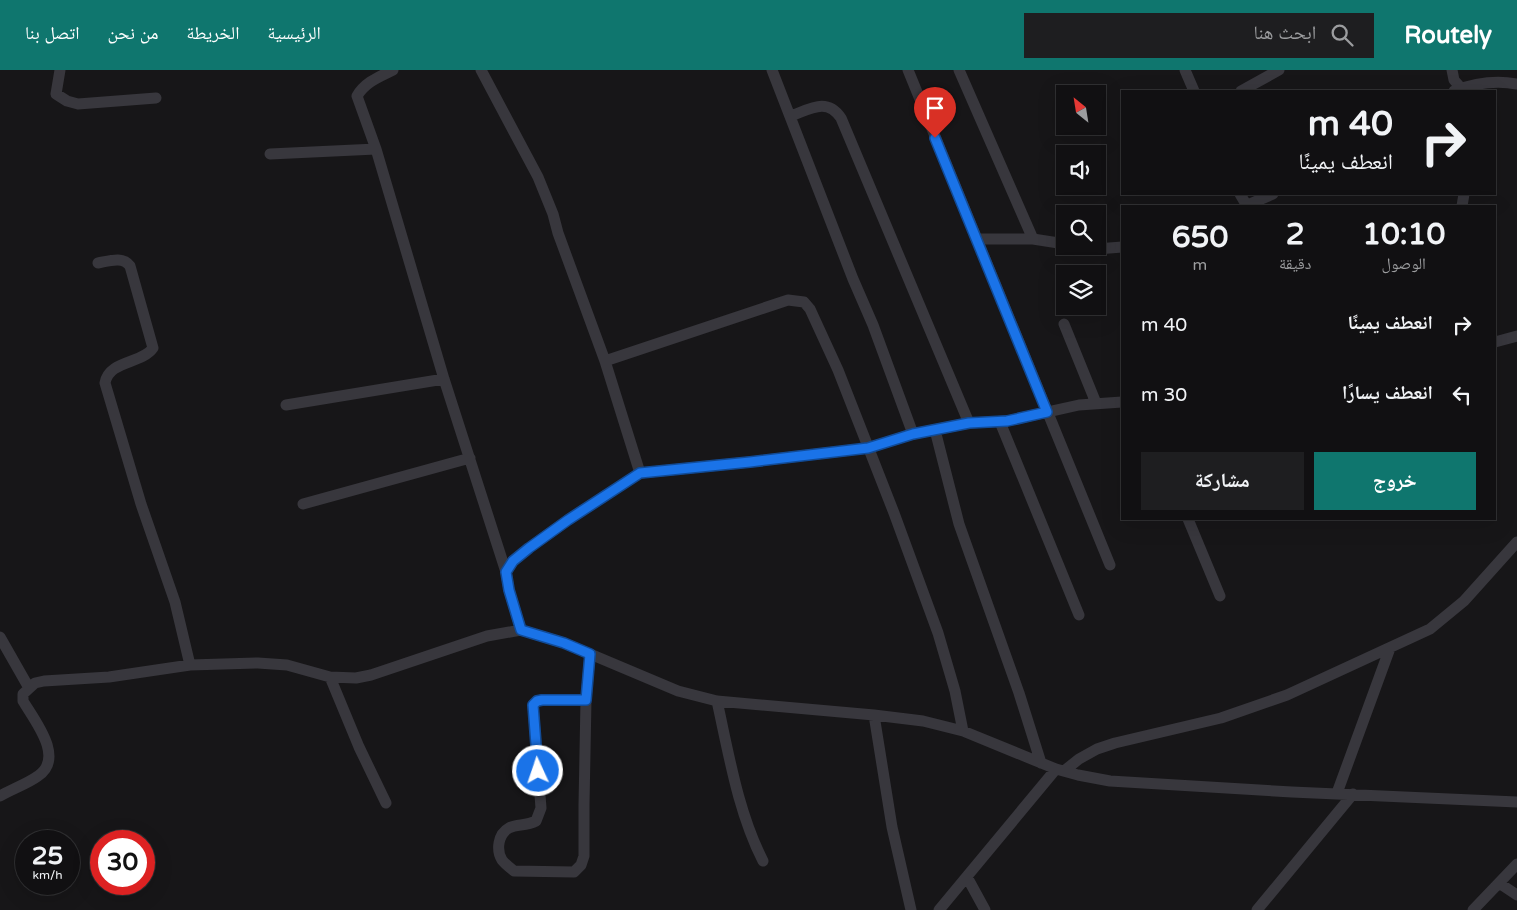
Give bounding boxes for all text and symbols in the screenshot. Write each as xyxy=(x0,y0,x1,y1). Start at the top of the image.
search box xyxy=(1024,13,1374,58)
icon: search xyxy=(1328,21,1356,49)
text: Routely xyxy=(1404,21,1492,50)
text: اتصل بنا xyxy=(25,22,80,44)
text: من نحن xyxy=(108,22,158,44)
text: الخريطة xyxy=(186,22,239,44)
text: الرئيسية xyxy=(267,22,321,44)
text: ابحث هنا xyxy=(1253,22,1316,44)
north arrow xyxy=(1056,85,1106,135)
map controls xyxy=(1056,85,1106,315)
pin xyxy=(914,87,956,138)
icon: arrive xyxy=(921,94,949,122)
text: 40 m xyxy=(1308,103,1393,145)
icon: right xyxy=(1411,110,1476,175)
button: sound xyxy=(1056,145,1106,195)
text: انعطف يمينًا xyxy=(1299,149,1393,175)
button: search xyxy=(1056,205,1106,255)
text: 2 xyxy=(1286,216,1305,253)
text: 10:10 xyxy=(1362,216,1445,253)
text: 650 xyxy=(1172,219,1228,256)
text: دقيقة xyxy=(1279,254,1311,274)
text: الوصول xyxy=(1382,254,1426,274)
text: m xyxy=(1193,255,1207,275)
button: layers xyxy=(1056,265,1106,315)
icon: right xyxy=(1448,311,1476,339)
text: انعطف يمينًا xyxy=(1347,312,1433,334)
text: 40 m xyxy=(1141,314,1187,336)
icon: left xyxy=(1448,381,1476,409)
text: انعطف يسارًا xyxy=(1342,382,1433,404)
text: 30 m xyxy=(1141,384,1187,406)
button: مشاركة xyxy=(1141,452,1304,510)
button: خروج xyxy=(1314,452,1476,510)
position arrow xyxy=(511,744,563,796)
speed limit sign: 30 xyxy=(90,830,155,895)
text: 25 xyxy=(32,841,63,871)
text: km/h xyxy=(32,868,63,882)

